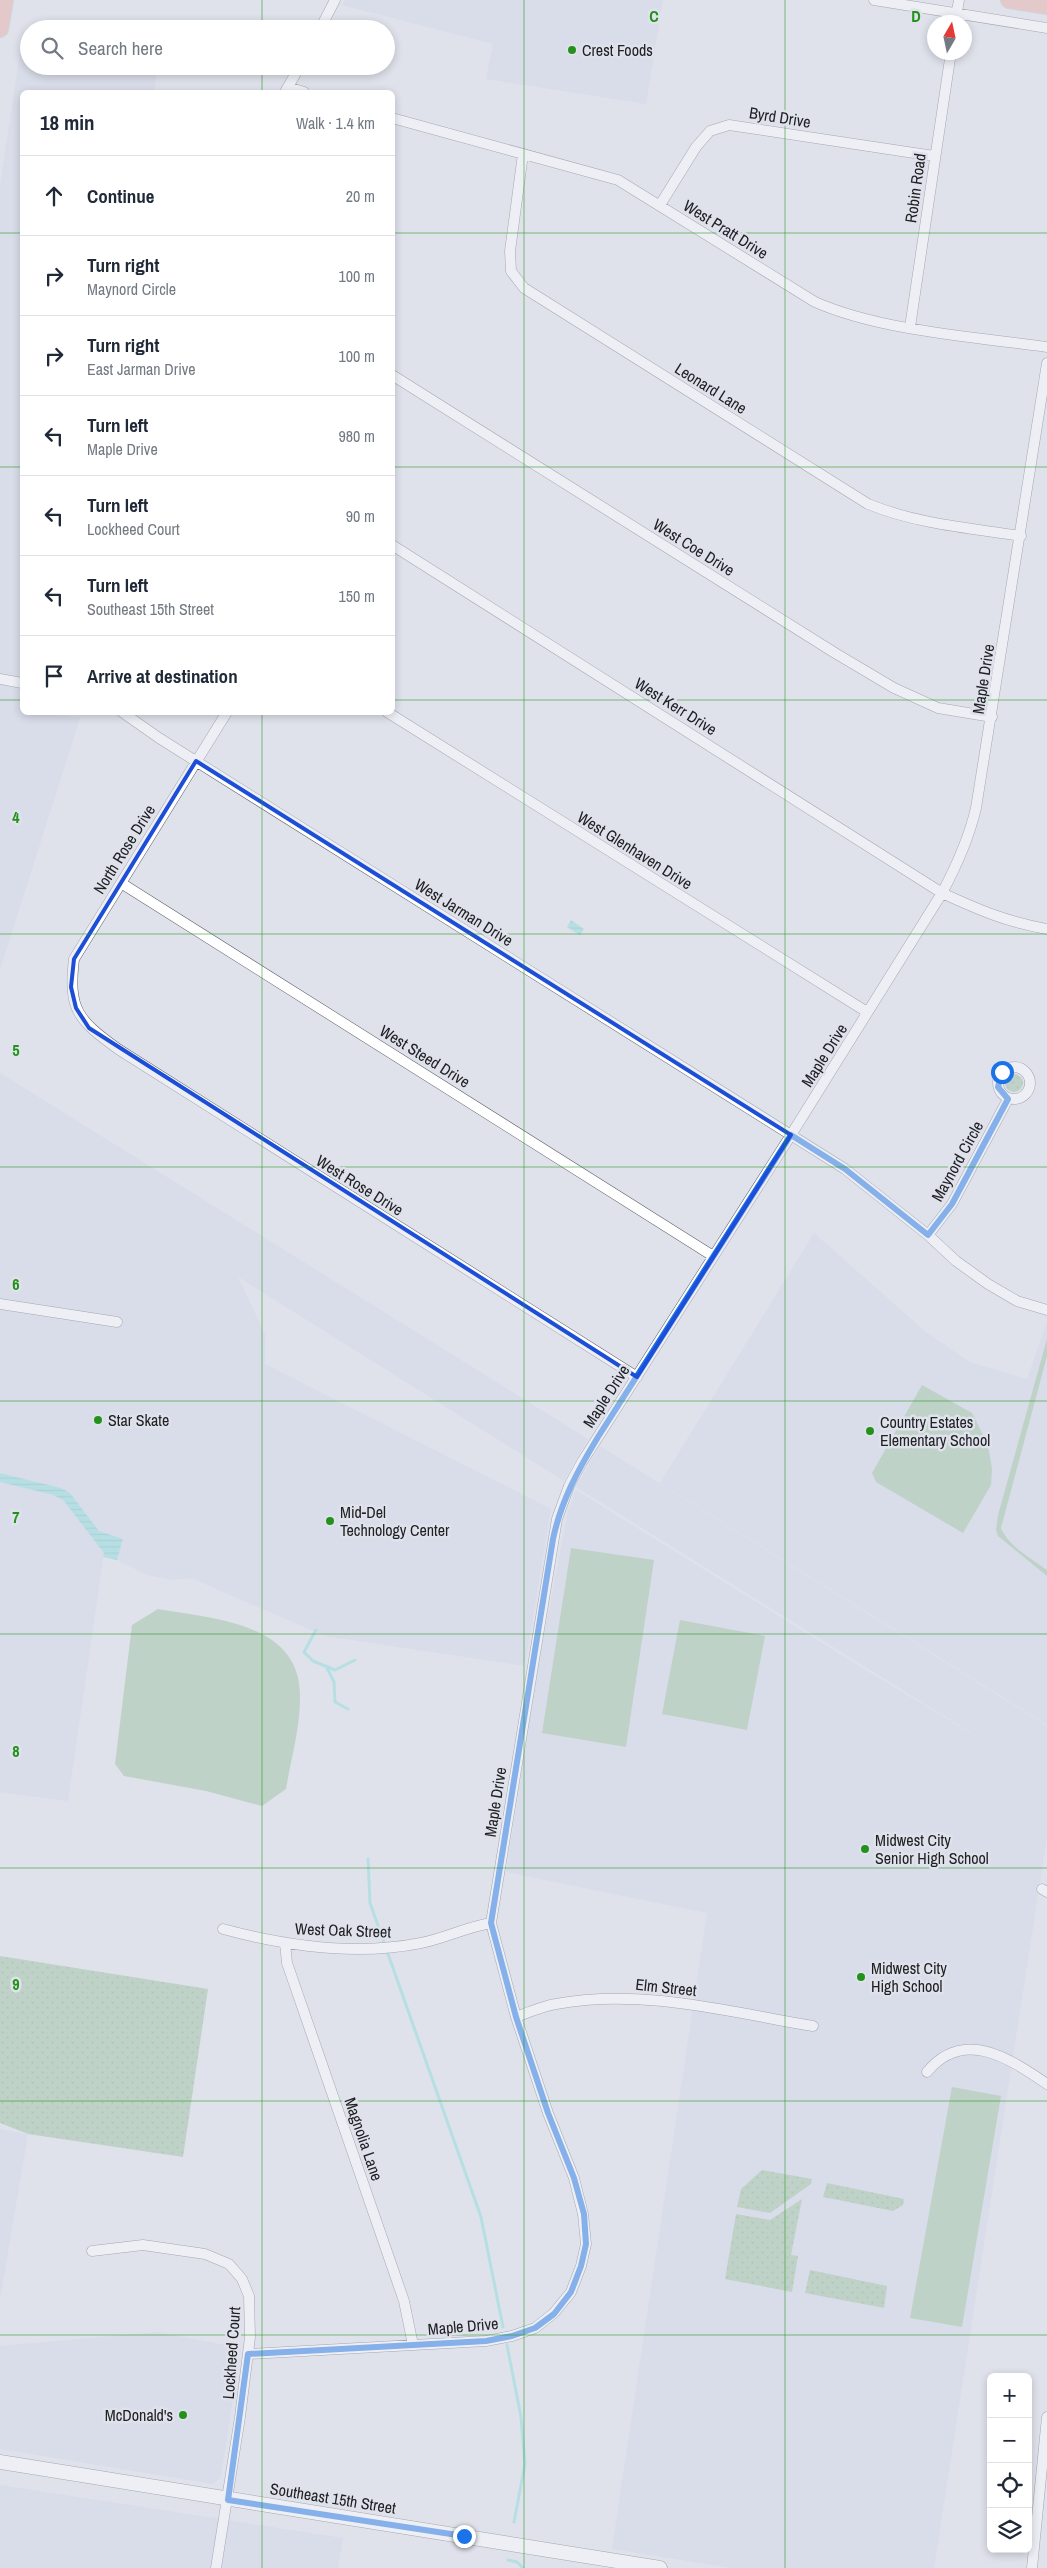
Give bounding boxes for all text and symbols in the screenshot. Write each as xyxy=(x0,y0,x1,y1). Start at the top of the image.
text: C xyxy=(649,5,659,27)
text: D xyxy=(911,5,921,27)
north arrow xyxy=(927,15,972,60)
search box xyxy=(20,20,395,75)
icon: search xyxy=(38,34,66,62)
text: Search here xyxy=(78,35,163,61)
place label: Crest Foods xyxy=(582,39,653,61)
marker: Crest Foods xyxy=(566,44,578,56)
street label: Byrd Drive xyxy=(748,101,812,133)
text: 18 min xyxy=(40,108,95,137)
text: Walk · 1.4 km xyxy=(296,112,375,134)
street label: Robin Road xyxy=(899,152,931,224)
icon: ahead xyxy=(40,182,68,210)
text: Continue xyxy=(87,183,155,209)
text: 20 m xyxy=(346,185,375,207)
street label: West Pratt Drive xyxy=(679,194,773,264)
text: Turn right xyxy=(87,252,159,278)
icon: right xyxy=(40,262,68,290)
text: 100 m xyxy=(339,265,375,287)
text: Maynord Circle xyxy=(87,278,176,300)
text: Turn right xyxy=(87,332,159,358)
icon: right xyxy=(40,342,68,370)
text: 100 m xyxy=(339,345,375,367)
street label: Leonard Lane xyxy=(671,357,751,419)
text: East Jarman Drive xyxy=(87,358,196,380)
text: Turn left xyxy=(87,412,148,438)
icon: left xyxy=(40,422,68,450)
text: 980 m xyxy=(339,425,375,447)
text: Maple Drive xyxy=(87,438,158,460)
text: Turn left xyxy=(87,492,148,518)
icon: left xyxy=(40,502,68,530)
text: 90 m xyxy=(346,505,375,527)
street label: West Coe Drive xyxy=(649,513,739,581)
text: Lockheed Court xyxy=(87,518,180,540)
text: Turn left xyxy=(87,572,148,598)
icon: left xyxy=(40,582,68,610)
text: 150 m xyxy=(339,585,375,607)
text: Southeast 15th Street xyxy=(87,598,214,620)
street label: Maple Drive xyxy=(967,642,999,716)
icon: arrive xyxy=(40,662,68,690)
text: Arrive at destination xyxy=(87,663,238,689)
street label: West Kerr Drive xyxy=(631,672,721,740)
street label: North Rose Drive xyxy=(88,800,160,898)
text: 4 xyxy=(12,806,20,828)
street label: West Glenhaven Drive xyxy=(573,806,697,894)
street label: West Jarman Drive xyxy=(411,873,517,951)
street label: West Steed Drive xyxy=(376,1019,474,1093)
street label: Maple Drive xyxy=(796,1019,852,1091)
text: 5 xyxy=(12,1039,20,1061)
route start xyxy=(991,1061,1014,1084)
street label: Maynord Circle xyxy=(926,1117,988,1205)
street label: West Rose Drive xyxy=(312,1149,408,1221)
text: 6 xyxy=(12,1273,20,1295)
street label: Maple Drive xyxy=(578,1360,634,1432)
place label: Star Skate xyxy=(108,1409,169,1431)
place label: Country Estates Elementary School xyxy=(880,1411,990,1451)
marker: Star Skate xyxy=(92,1414,104,1426)
marker: Country Estates Elementary School xyxy=(864,1425,876,1437)
place label: Mid-Del Technology Center xyxy=(340,1501,450,1541)
text: 7 xyxy=(12,1506,20,1528)
marker: Mid-Del Technology Center xyxy=(324,1515,336,1527)
text: 8 xyxy=(12,1740,20,1762)
street label: Maple Drive xyxy=(479,1765,511,1839)
place label: Midwest City Senior High School xyxy=(875,1829,989,1869)
marker: Midwest City Senior High School xyxy=(859,1843,871,1855)
street label: West Oak Street xyxy=(295,1917,392,1943)
place label: Midwest City High School xyxy=(871,1957,947,1997)
marker: Midwest City High School xyxy=(855,1971,867,1983)
text: 9 xyxy=(12,1973,20,1995)
street label: Elm Street xyxy=(634,1973,698,2001)
street label: Magnolia Lane xyxy=(339,2094,389,2184)
street label: Lockheed Court xyxy=(217,2306,245,2400)
street label: Maple Drive xyxy=(427,2312,499,2340)
map controls xyxy=(987,2373,1032,2553)
button: + xyxy=(987,2373,1032,2418)
place label: McDonald's xyxy=(105,2404,173,2426)
marker: McDonald's xyxy=(177,2409,189,2421)
button: − xyxy=(987,2418,1032,2463)
button: locate xyxy=(987,2463,1032,2508)
street label: Southeast 15th Street xyxy=(269,2477,398,2519)
button: layers xyxy=(987,2508,1032,2553)
route end xyxy=(453,2525,476,2548)

